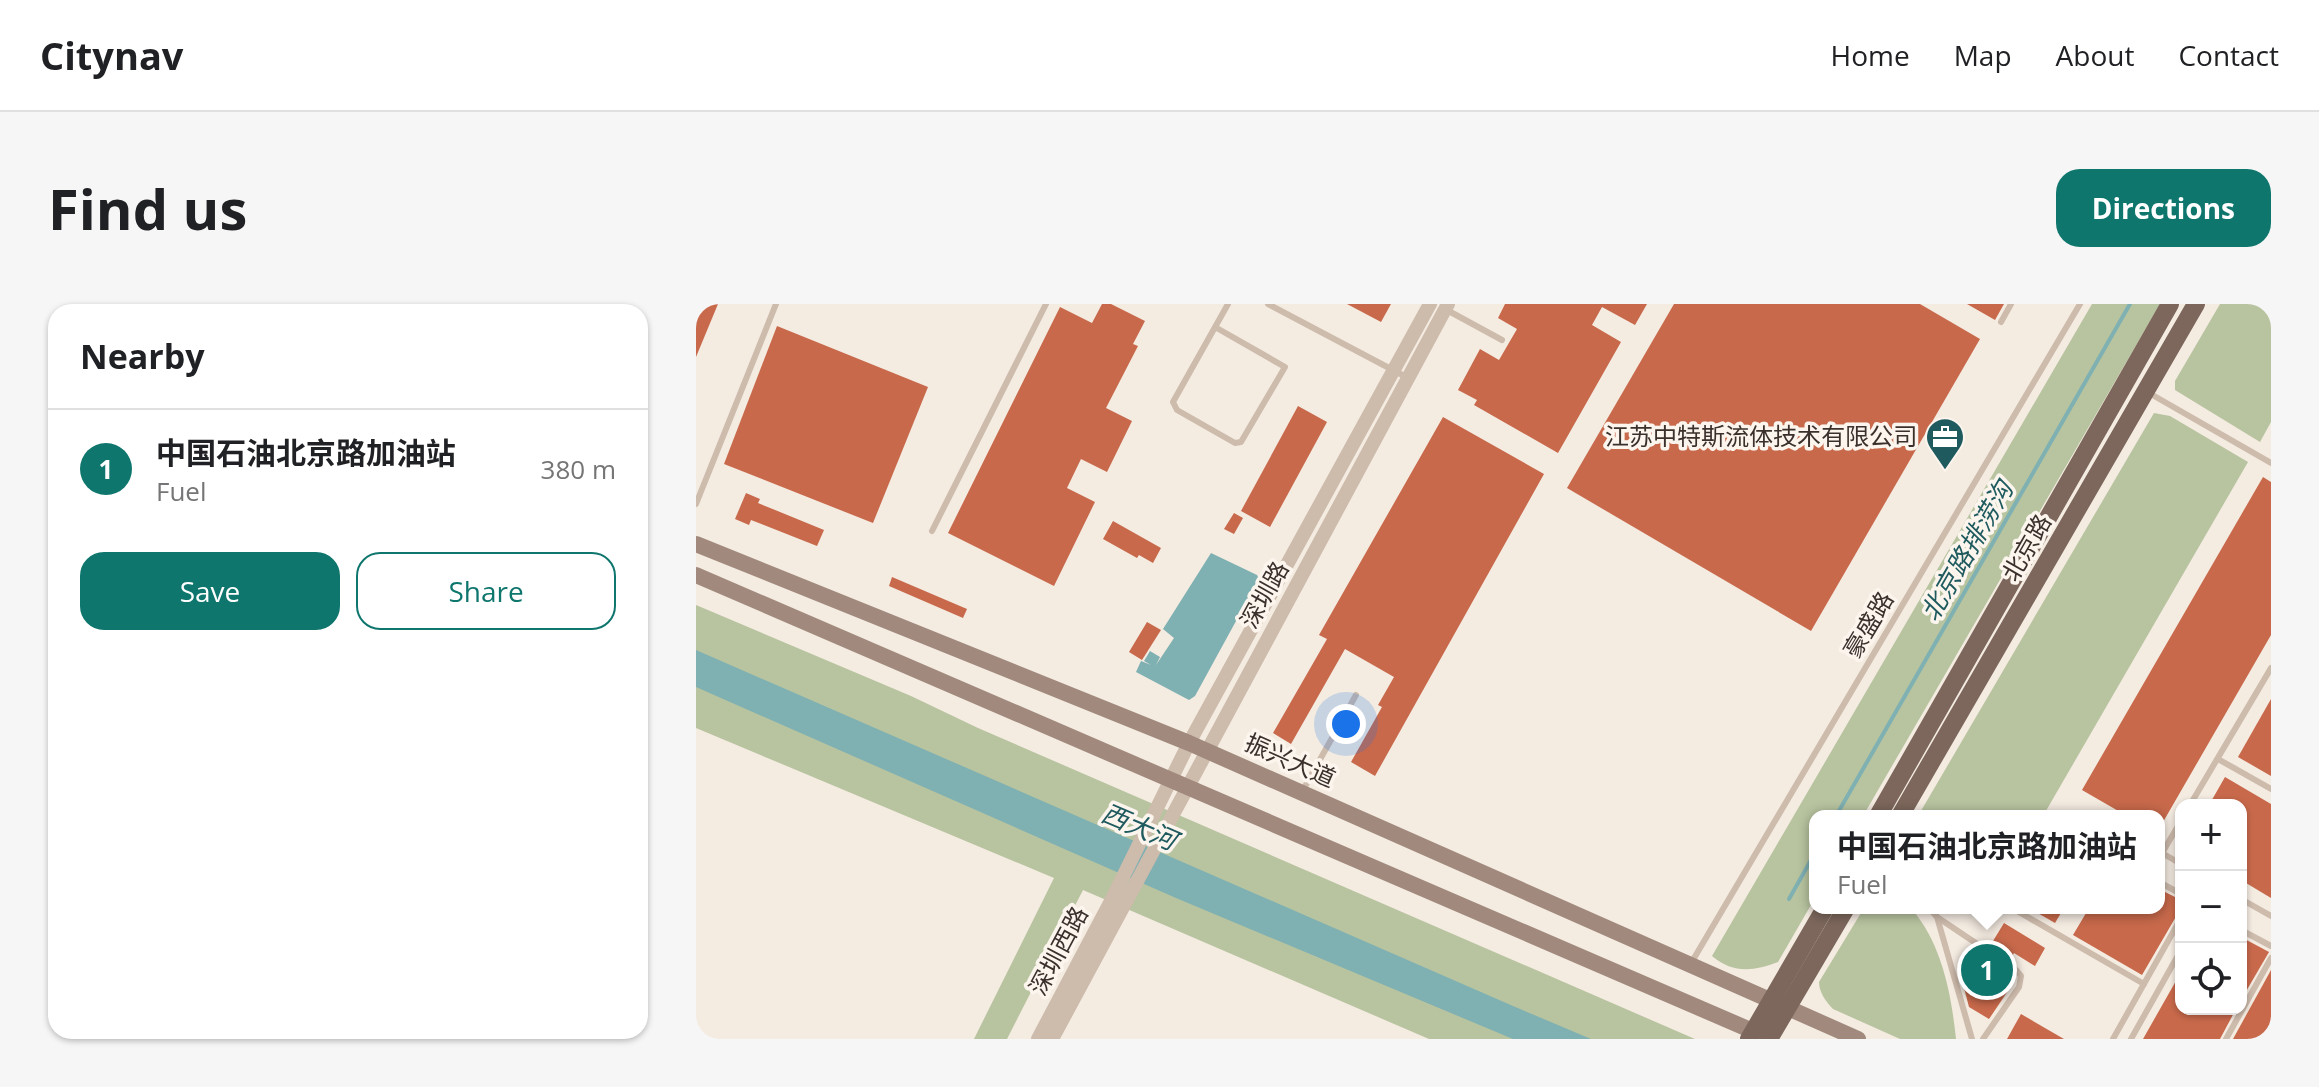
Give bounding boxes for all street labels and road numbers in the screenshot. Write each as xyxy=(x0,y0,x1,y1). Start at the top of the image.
street label: 北京路 xyxy=(1993,508,2058,587)
street label: 深圳路 xyxy=(1232,555,1296,634)
street label: 豪盛路 xyxy=(1835,585,1900,664)
street label: 振兴大道 xyxy=(1240,725,1341,794)
street label: 深圳西路 xyxy=(1021,900,1095,1000)

